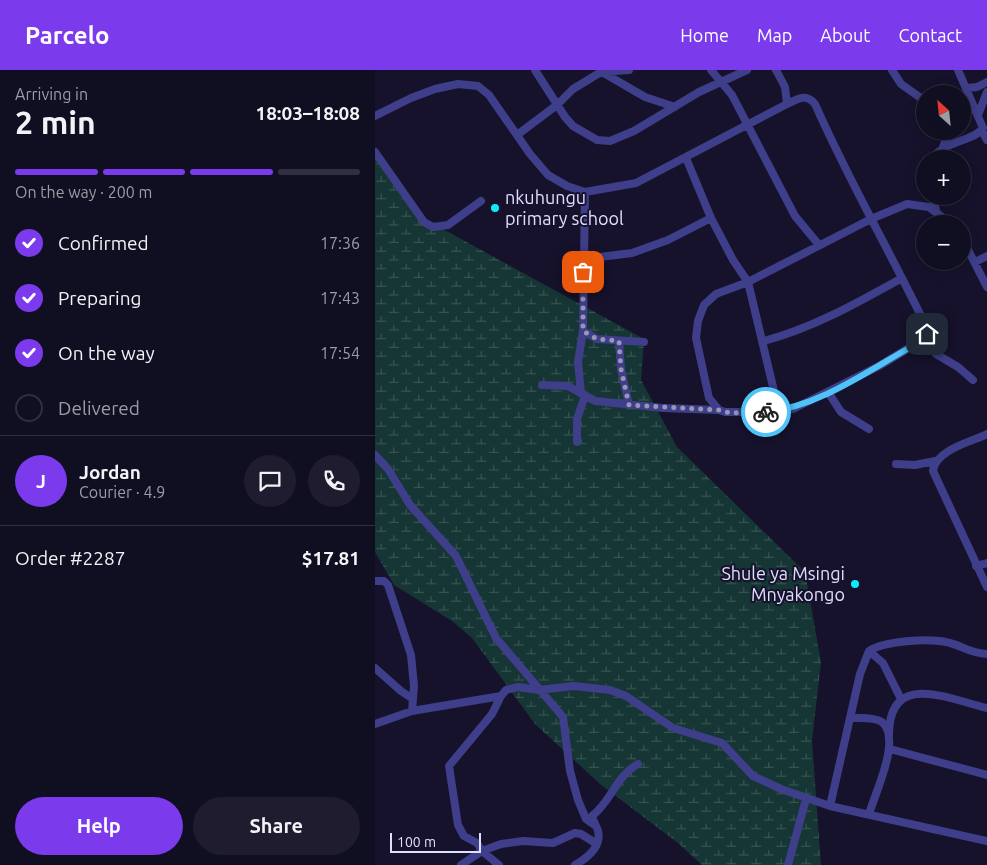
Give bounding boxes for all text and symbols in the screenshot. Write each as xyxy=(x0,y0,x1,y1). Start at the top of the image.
text: Parcelo xyxy=(25,22,109,49)
text: Home xyxy=(680,25,729,45)
text: Map xyxy=(757,25,792,45)
text: About xyxy=(820,25,870,45)
text: Contact xyxy=(898,25,962,45)
text: Arriving in xyxy=(15,85,88,103)
north arrow xyxy=(916,85,971,140)
map controls xyxy=(916,85,971,270)
text: 18:03–18:08 xyxy=(255,102,360,124)
text: 2 min xyxy=(15,104,96,140)
button: + xyxy=(916,150,971,205)
text: On the way · 200 m xyxy=(15,183,152,201)
place label: nkuhungu primary school xyxy=(505,187,624,228)
marker: nkuhungu primary school xyxy=(489,202,501,214)
button: − xyxy=(916,215,971,270)
icon: check xyxy=(15,229,43,257)
text: Confirmed xyxy=(58,232,149,254)
text: 17:36 xyxy=(320,234,360,252)
pin xyxy=(562,251,604,293)
icon: bag xyxy=(569,258,597,286)
icon: check xyxy=(15,284,43,312)
text: Preparing xyxy=(58,287,142,309)
text: 17:43 xyxy=(320,289,360,307)
pin xyxy=(906,313,948,355)
icon: home xyxy=(913,320,941,348)
icon: check xyxy=(15,339,43,367)
text: On the way xyxy=(58,342,155,364)
text: 17:54 xyxy=(320,344,360,362)
courier xyxy=(741,387,791,437)
text: Delivered xyxy=(58,397,140,419)
icon: bike xyxy=(752,398,780,426)
button: chat xyxy=(244,455,296,507)
button: phone xyxy=(308,455,360,507)
text: Jordan xyxy=(79,461,141,483)
text: J xyxy=(36,470,46,492)
text: Courier · 4.9 xyxy=(79,483,165,501)
text: Order #2287 xyxy=(15,547,125,569)
text: $17.81 xyxy=(302,547,360,569)
place label: Shule ya Msingi Mnyakongo xyxy=(721,563,845,604)
marker: Shule ya Msingi Mnyakongo xyxy=(849,578,861,590)
button: Help xyxy=(15,797,183,855)
button: Share xyxy=(193,797,360,855)
scale bar xyxy=(390,830,481,853)
text: 100 m xyxy=(397,834,436,850)

